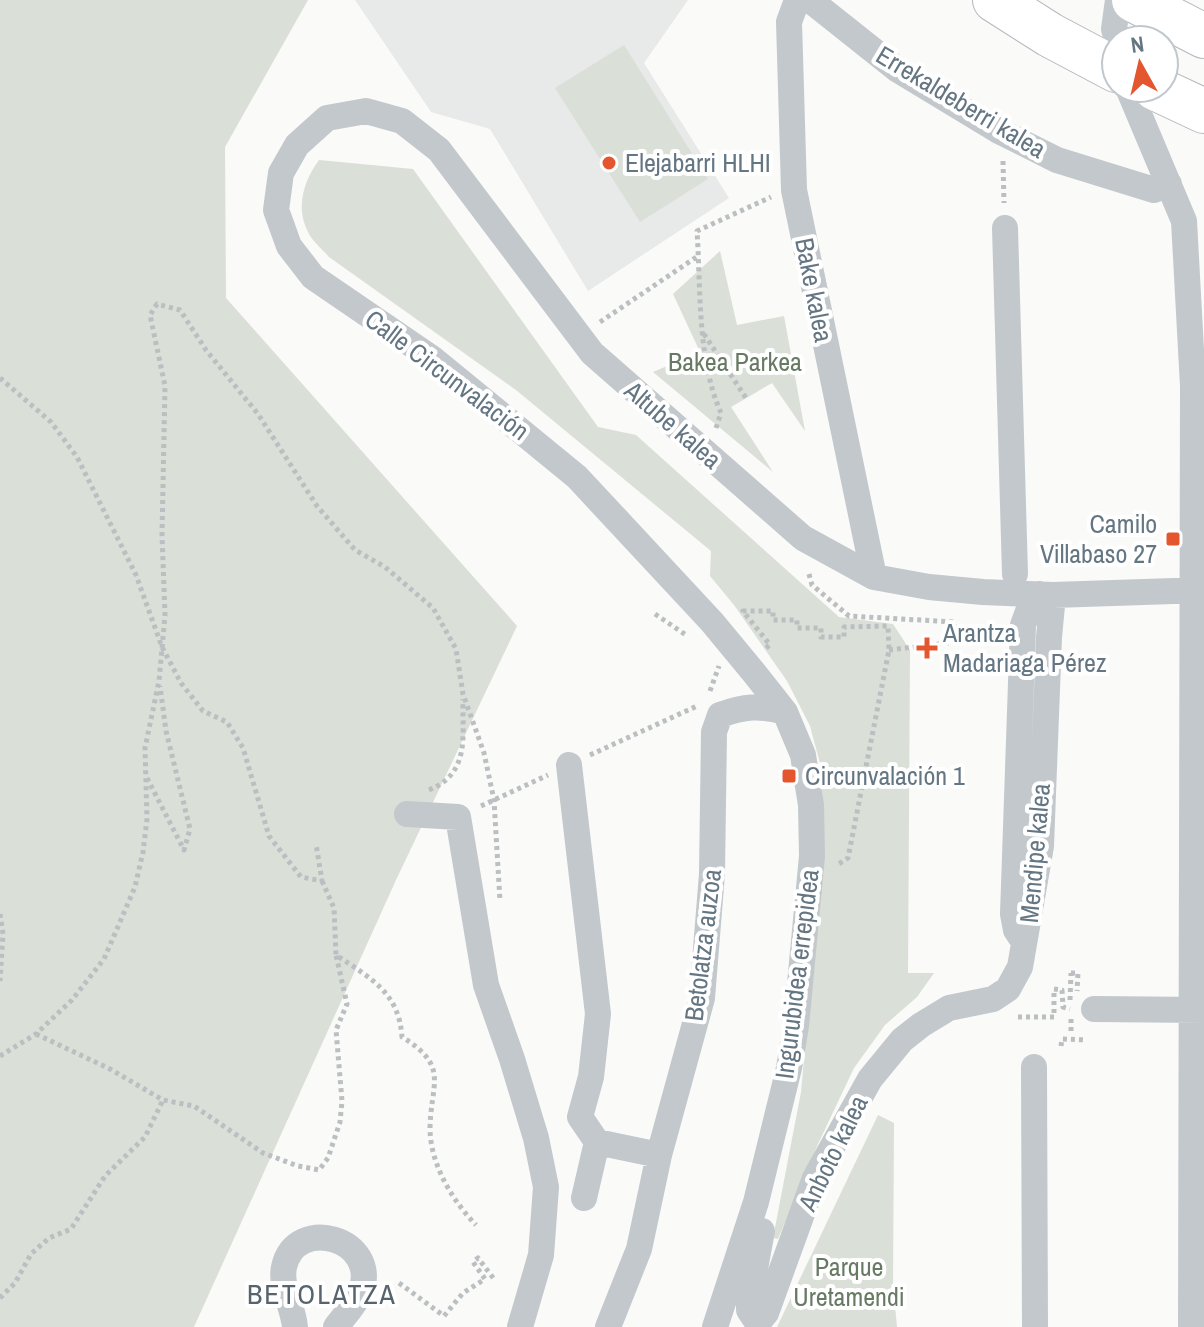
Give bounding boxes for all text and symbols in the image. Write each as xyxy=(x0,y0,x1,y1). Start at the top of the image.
north arrow xyxy=(1100,24,1180,104)
text: N xyxy=(1129,28,1146,60)
street label: Errekaldeberri kalea xyxy=(870,37,1053,166)
place label: Elejabarri HLHI xyxy=(625,145,771,180)
marker: Elejabarri HLHI xyxy=(600,154,618,172)
street label: Bake kalea xyxy=(787,235,842,345)
street label: Calle Circunvalación xyxy=(358,301,536,448)
park label: Bakea Parkea xyxy=(668,344,802,379)
street label: Altube kalea xyxy=(617,372,729,476)
place label: Camilo Villabaso 27 xyxy=(1040,506,1157,571)
marker: Camilo Villabaso 27 xyxy=(1164,530,1182,548)
place label: Arantza Madariaga Pérez xyxy=(942,615,1107,680)
marker: Arantza Madariaga Pérez xyxy=(918,639,936,657)
place label: Circunvalación 1 xyxy=(805,758,965,793)
marker: Circunvalación 1 xyxy=(780,767,798,785)
street label: Mendipe kalea xyxy=(1011,782,1058,924)
street label: Betolatza auzoa xyxy=(676,867,729,1023)
street label: Ingurubidea errepidea xyxy=(766,867,827,1081)
street label: Anboto kalea xyxy=(789,1089,876,1217)
park label: Parque Uretamendi xyxy=(793,1249,905,1314)
district label: BETOLATZA xyxy=(247,1275,397,1313)

